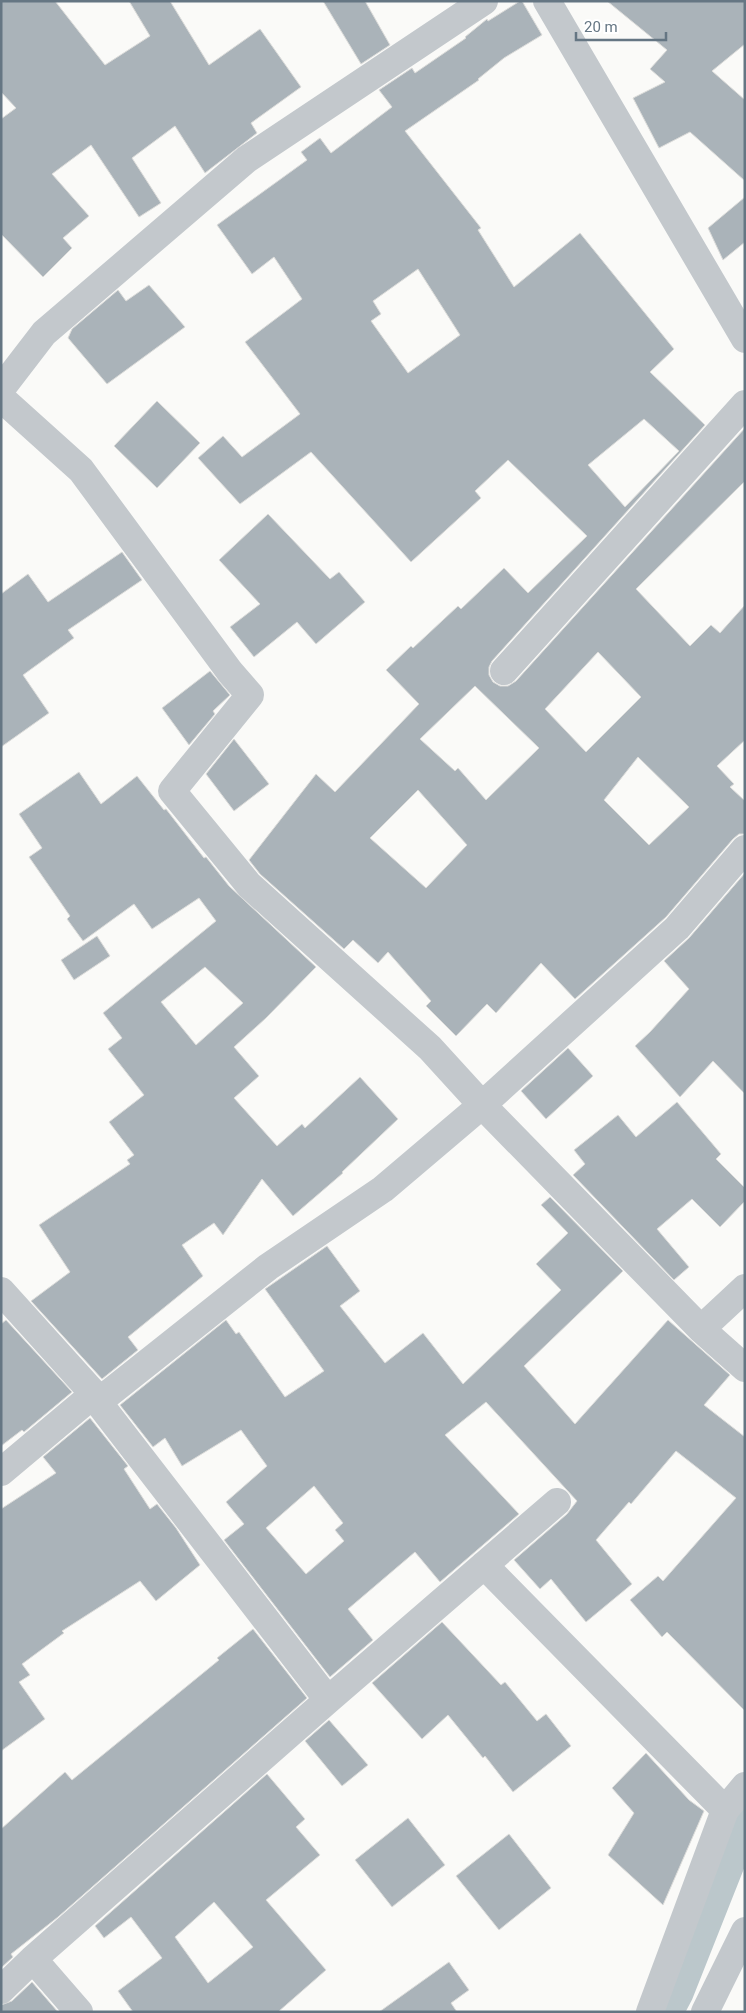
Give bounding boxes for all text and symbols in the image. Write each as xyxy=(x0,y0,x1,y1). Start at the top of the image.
scale bar xyxy=(576,10,666,42)
text: 20 m xyxy=(584,18,618,36)

